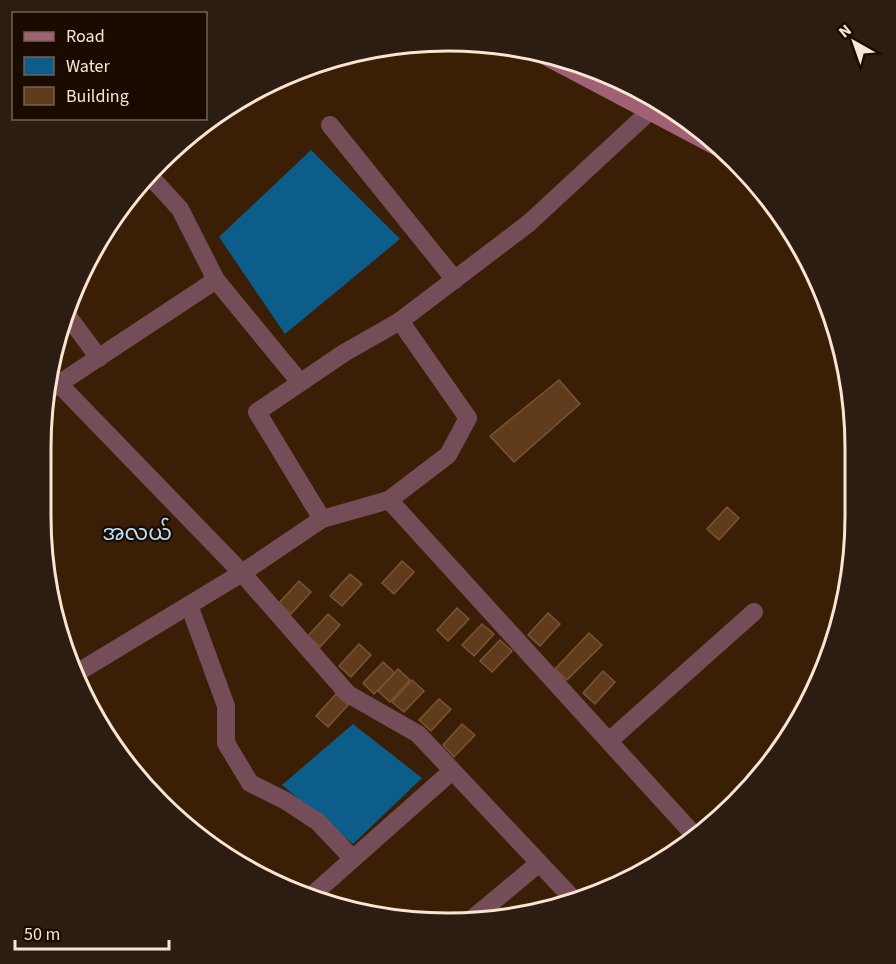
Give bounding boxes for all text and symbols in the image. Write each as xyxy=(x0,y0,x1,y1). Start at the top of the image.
legend xyxy=(12,12,207,120)
north arrow xyxy=(824,12,884,72)
text: N xyxy=(834,19,856,43)
text: Road xyxy=(66,24,105,49)
text: Water xyxy=(66,54,110,79)
text: Building xyxy=(66,84,129,109)
district label: အလယ် xyxy=(102,517,172,548)
scale bar xyxy=(15,913,170,951)
text: 50 m xyxy=(24,922,60,947)

